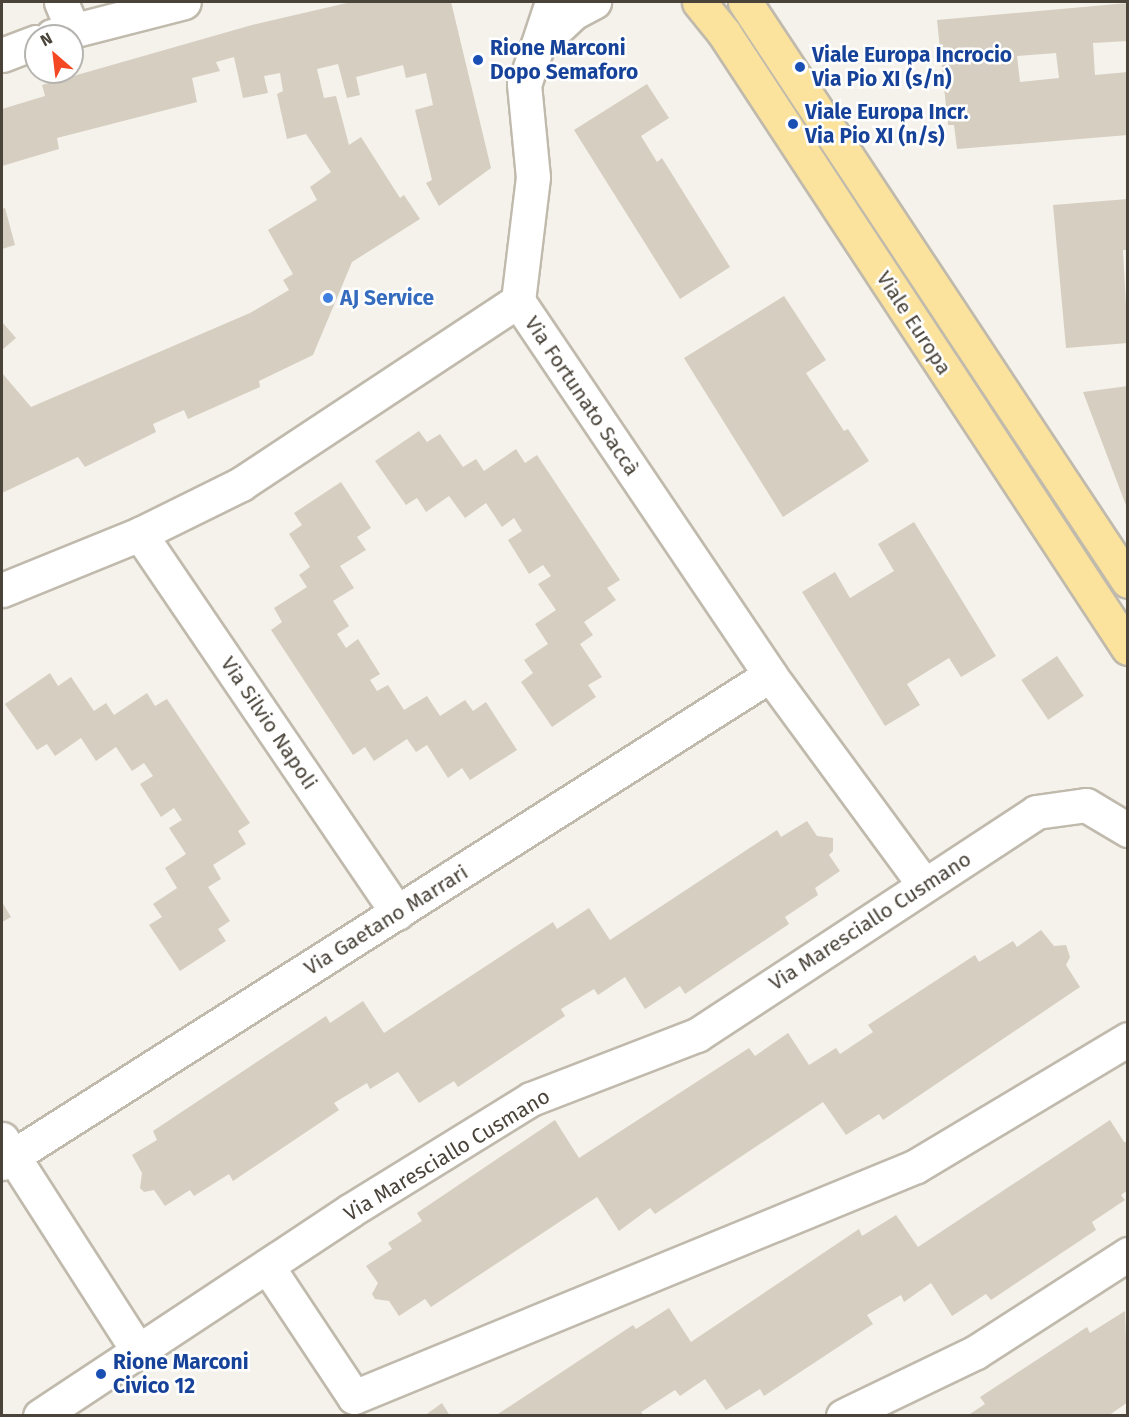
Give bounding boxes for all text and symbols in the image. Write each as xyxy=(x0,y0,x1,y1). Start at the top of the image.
north arrow xyxy=(24,24,84,84)
text: N xyxy=(37,29,55,50)
place label: Rione Marconi Dopo Semaforo xyxy=(490,35,638,85)
place label: Viale Europa Incrocio Via Pio XI (s/n) xyxy=(812,42,1012,92)
marker: Rione Marconi Dopo Semaforo xyxy=(471,53,485,67)
marker: Viale Europa Incrocio Via Pio XI (s/n) xyxy=(793,60,807,74)
place label: Viale Europa Incr. Via Pio XI (n/s) xyxy=(805,99,969,149)
marker: Viale Europa Incr. Via Pio XI (n/s) xyxy=(786,117,800,131)
street label: Viale Europa xyxy=(871,266,957,380)
place label: AJ Service xyxy=(340,285,434,311)
marker: AJ Service xyxy=(321,291,335,305)
street label: Via Fortunato Saccà xyxy=(519,311,645,481)
street label: Via Silvio Napoli xyxy=(215,652,323,794)
street label: Via Maresciallo Cusmano xyxy=(764,846,976,996)
street label: Via Gaetano Marrari xyxy=(299,859,473,981)
street label: Via Maresciallo Cusmano xyxy=(339,1084,555,1226)
place label: Rione Marconi Civico 12 xyxy=(113,1349,249,1399)
marker: Rione Marconi Civico 12 xyxy=(94,1367,108,1381)

